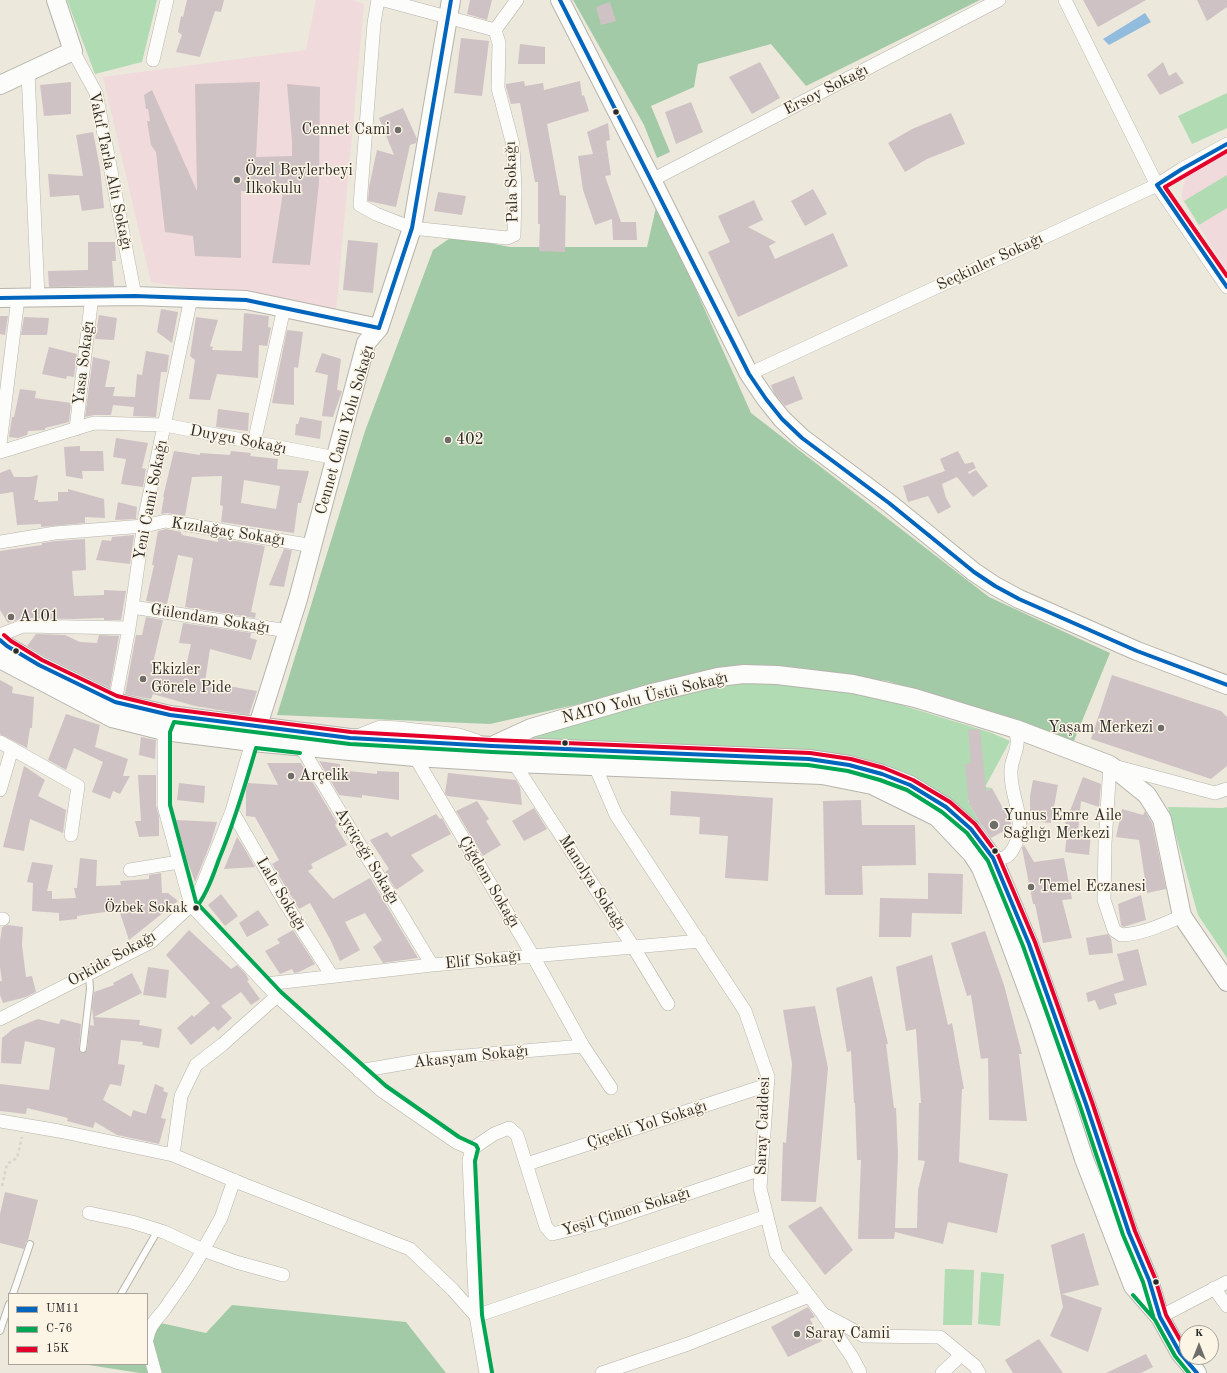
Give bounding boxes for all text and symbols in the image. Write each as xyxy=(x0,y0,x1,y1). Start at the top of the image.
street label: Ersoy Sokağı xyxy=(780,60,872,120)
street label: Vakıf Tarla Altı Sokağı xyxy=(84,90,136,252)
unlabelled marker xyxy=(611,107,621,117)
place label: Cennet Cami xyxy=(302,120,390,140)
marker: Cennet Cami xyxy=(393,125,403,135)
street label: Pala Sokağı xyxy=(501,141,523,223)
place label: Özel Beylerbeyi İlkokulu xyxy=(245,161,353,199)
marker: Özel Beylerbeyi İlkokulu xyxy=(232,175,242,185)
street label: Seçkinler Sokağı xyxy=(934,229,1046,295)
street label: Yasa Sokağı xyxy=(69,320,99,406)
street label: Cennet Cami Yolu Sokağı xyxy=(312,343,378,517)
street label: Duygu Sokağı xyxy=(188,421,288,459)
place label: 402 xyxy=(456,430,484,450)
marker: 402 xyxy=(443,435,453,445)
street label: Yeni Cami Sokağı xyxy=(130,438,172,562)
street label: Kızılağaç Sokağı xyxy=(170,514,286,550)
street label: Gülendam Sokağı xyxy=(149,600,271,638)
place label: A101 xyxy=(19,607,59,627)
marker: A101 xyxy=(6,612,16,622)
unlabelled marker xyxy=(11,646,21,656)
place label: Ekizler Görele Pide xyxy=(151,660,231,698)
street label: NATO Yolu Üstü Sokağı xyxy=(560,668,730,728)
marker: Ekizler Görele Pide xyxy=(138,674,148,684)
place label: Yaşam Merkezi xyxy=(1048,718,1153,738)
marker: Yaşam Merkezi xyxy=(1156,723,1166,733)
unlabelled marker xyxy=(560,738,570,748)
place label: Arçelik xyxy=(299,766,349,786)
marker: Arçelik xyxy=(286,771,296,781)
street label: Ayçiçeği Sokağı xyxy=(331,804,403,908)
place label: Yunus Emre Aile Sağlığı Merkezi xyxy=(1003,806,1122,844)
marker: Yunus Emre Aile Sağlığı Merkezi xyxy=(988,819,1000,831)
street label: Manolya Sokağı xyxy=(554,832,630,934)
street label: Çiğdem Sokağı xyxy=(454,833,524,931)
unlabelled marker xyxy=(990,846,1000,856)
street label: Lale Sokağı xyxy=(252,854,310,934)
place label: Temel Eczanesi xyxy=(1039,877,1146,897)
marker: Temel Eczanesi xyxy=(1026,882,1036,892)
place label: Özbek Sokak xyxy=(105,899,188,917)
marker: Özbek Sokak xyxy=(191,903,201,913)
street label: Orkide Sokağı xyxy=(65,927,159,991)
street label: Elif Sokağı xyxy=(444,946,522,974)
street label: Akasyam Sokağı xyxy=(413,1041,529,1073)
street label: Saray Caddesi xyxy=(752,1076,774,1176)
street label: Çiçekli Yol Sokağı xyxy=(585,1097,709,1153)
street label: Yeşil Çimen Sokağı xyxy=(560,1183,692,1241)
unlabelled marker xyxy=(1151,1277,1161,1287)
legend xyxy=(8,1293,148,1365)
text: UM11 xyxy=(46,1303,79,1315)
text: C-76 xyxy=(46,1323,72,1335)
place label: Saray Camii xyxy=(805,1324,890,1344)
north arrow xyxy=(1179,1325,1219,1365)
text: K xyxy=(1195,1328,1203,1339)
marker: Saray Camii xyxy=(792,1329,802,1339)
text: 15K xyxy=(46,1343,69,1355)

